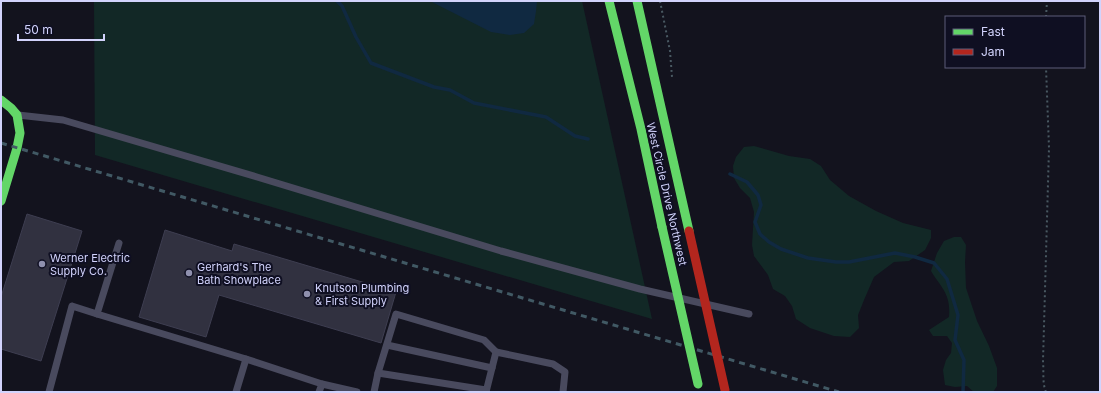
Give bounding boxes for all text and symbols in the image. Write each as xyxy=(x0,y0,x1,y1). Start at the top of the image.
scale bar xyxy=(18,16,104,42)
legend xyxy=(945,16,1085,68)
text: 50 m xyxy=(24,22,53,37)
text: Fast xyxy=(981,24,1005,39)
text: Jam xyxy=(981,44,1005,59)
street label: West Circle Drive Northwest xyxy=(644,121,690,267)
place label: Werner Electric Supply Co. xyxy=(50,251,130,278)
marker: Werner Electric Supply Co. xyxy=(37,259,47,269)
place label: Gerhard's The Bath Showplace xyxy=(197,260,281,287)
marker: Gerhard's The Bath Showplace xyxy=(184,268,194,278)
place label: Knutson Plumbing & First Supply xyxy=(315,281,409,308)
marker: Knutson Plumbing & First Supply xyxy=(302,289,312,299)

